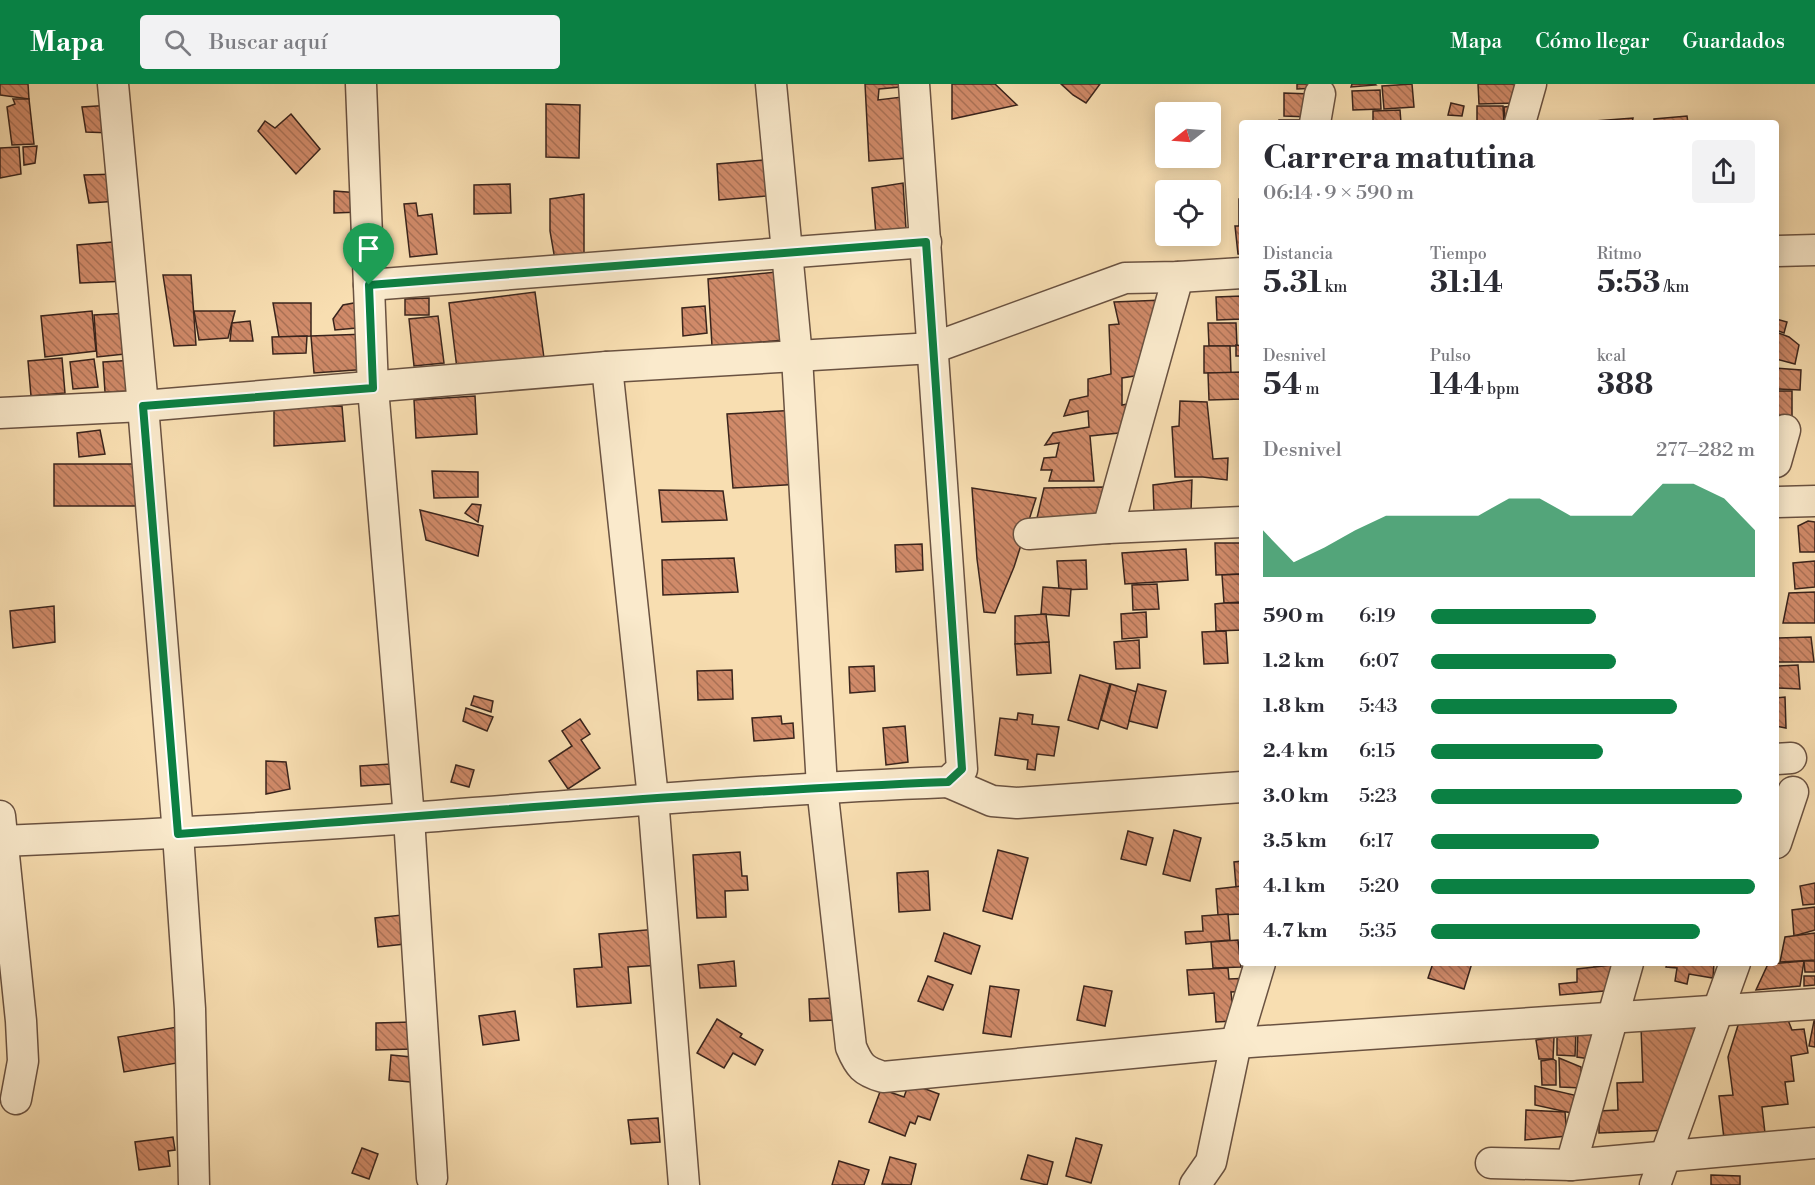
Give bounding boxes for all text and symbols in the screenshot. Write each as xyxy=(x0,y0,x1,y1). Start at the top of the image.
search box xyxy=(140,15,560,69)
text: Mapa xyxy=(30,25,104,60)
icon: search xyxy=(161,26,194,59)
text: Buscar aquí xyxy=(209,29,328,56)
text: Mapa xyxy=(1450,29,1502,55)
text: Cómo llegar xyxy=(1535,29,1650,55)
text: Guardados xyxy=(1683,29,1785,55)
north arrow xyxy=(1155,102,1221,168)
map controls xyxy=(1155,102,1221,246)
text: Carrera matutina xyxy=(1263,138,1535,179)
button: share xyxy=(1692,140,1755,203)
button: locate xyxy=(1155,180,1221,246)
text: 06:14 · 9 × 590 m xyxy=(1263,181,1414,206)
pin xyxy=(343,223,394,285)
icon: arrive xyxy=(352,232,385,265)
text: Distancia xyxy=(1263,244,1333,264)
text: Tiempo xyxy=(1430,244,1487,264)
text: Ritmo xyxy=(1597,244,1642,264)
text: 5.31 xyxy=(1263,264,1322,302)
text: 31:14 xyxy=(1430,264,1503,302)
text: 5:53 xyxy=(1597,264,1660,302)
text: km xyxy=(1322,277,1347,297)
text: /km xyxy=(1660,277,1689,297)
text: Desnivel xyxy=(1263,346,1326,366)
text: Pulso xyxy=(1430,346,1471,366)
text: kcal xyxy=(1597,346,1626,366)
text: 54 xyxy=(1263,366,1302,404)
text: 144 xyxy=(1430,366,1484,404)
text: 388 xyxy=(1597,366,1653,404)
text: m xyxy=(1302,379,1320,399)
text: bpm xyxy=(1484,379,1519,399)
text: Desnivel xyxy=(1263,438,1342,463)
text: 277–282 m xyxy=(1656,438,1755,463)
text: 590 m xyxy=(1263,604,1324,629)
text: 6:19 xyxy=(1359,604,1396,629)
text: 1.2 km xyxy=(1263,649,1325,674)
text: 6:07 xyxy=(1359,649,1399,674)
text: 1.8 km xyxy=(1263,694,1325,719)
text: 5:43 xyxy=(1359,694,1397,719)
text: 2.4 km xyxy=(1263,739,1328,764)
text: 6:15 xyxy=(1359,739,1395,764)
text: 3.0 km xyxy=(1263,784,1329,809)
text: 5:23 xyxy=(1359,784,1397,809)
text: 3.5 km xyxy=(1263,829,1327,854)
text: 6:17 xyxy=(1359,829,1393,854)
text: 4.1 km xyxy=(1263,874,1325,899)
text: 5:20 xyxy=(1359,874,1399,899)
text: 4.7 km xyxy=(1263,919,1327,944)
text: 5:35 xyxy=(1359,919,1397,944)

